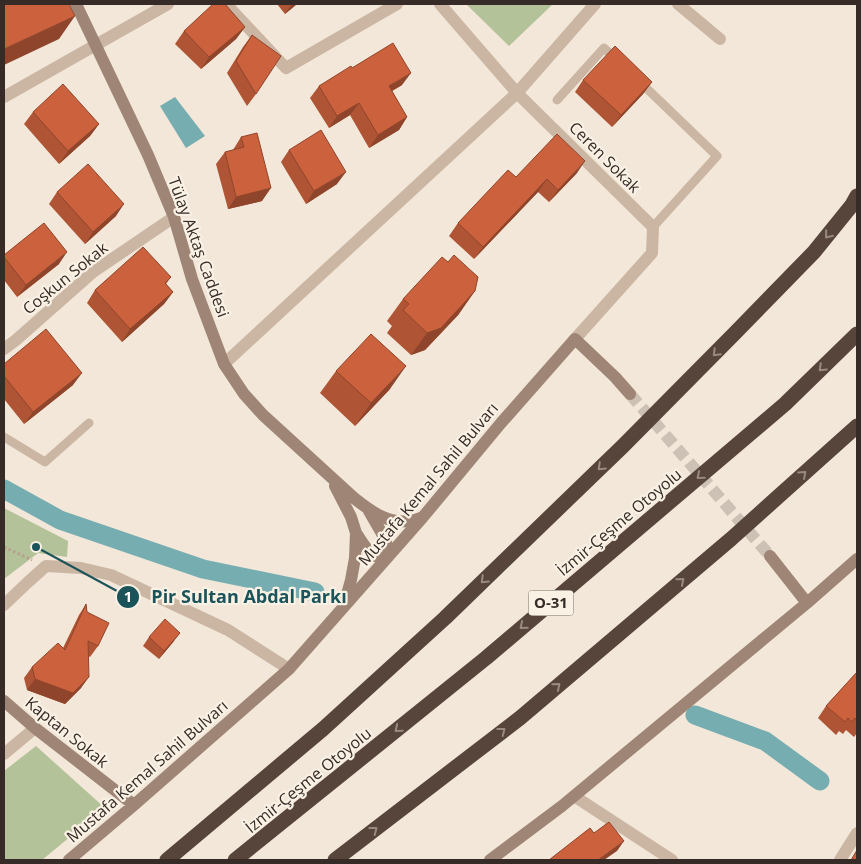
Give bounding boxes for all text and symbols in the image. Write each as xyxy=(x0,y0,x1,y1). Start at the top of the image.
street label: Ceren Sokak xyxy=(564,116,646,198)
street label: Tülay Aktaş Caddesi xyxy=(163,174,235,320)
one-way arrow xyxy=(825,229,833,238)
street label: Coşkun Sokak xyxy=(18,236,113,319)
one-way arrow xyxy=(713,347,722,356)
one-way arrow xyxy=(819,362,828,371)
street label: Mustafa Kemal Sahil Bulvarı xyxy=(353,398,503,570)
one-way arrow xyxy=(597,461,606,470)
street label: İzmir-Çeşme Otoyolu xyxy=(552,463,686,581)
one-way arrow xyxy=(697,470,706,479)
one-way arrow xyxy=(798,471,807,480)
one-way arrow xyxy=(480,574,489,583)
one-way arrow xyxy=(675,579,684,587)
callout: Pir Sultan Abdal Parkı xyxy=(116,580,356,613)
text: Pir Sultan Abdal Parkı xyxy=(151,584,347,608)
text: 1 xyxy=(124,586,132,606)
road number: O-31 xyxy=(528,590,574,616)
one-way arrow xyxy=(520,621,529,630)
one-way arrow xyxy=(551,683,560,692)
street label: Kaptan Sokak xyxy=(21,692,114,773)
street label: Mustafa Kemal Sahil Bulvarı xyxy=(62,695,232,847)
street label: İzmir-Çeşme Otoyolu xyxy=(240,722,376,838)
one-way arrow xyxy=(395,724,404,732)
one-way arrow xyxy=(496,728,506,737)
one-way arrow xyxy=(368,828,377,836)

